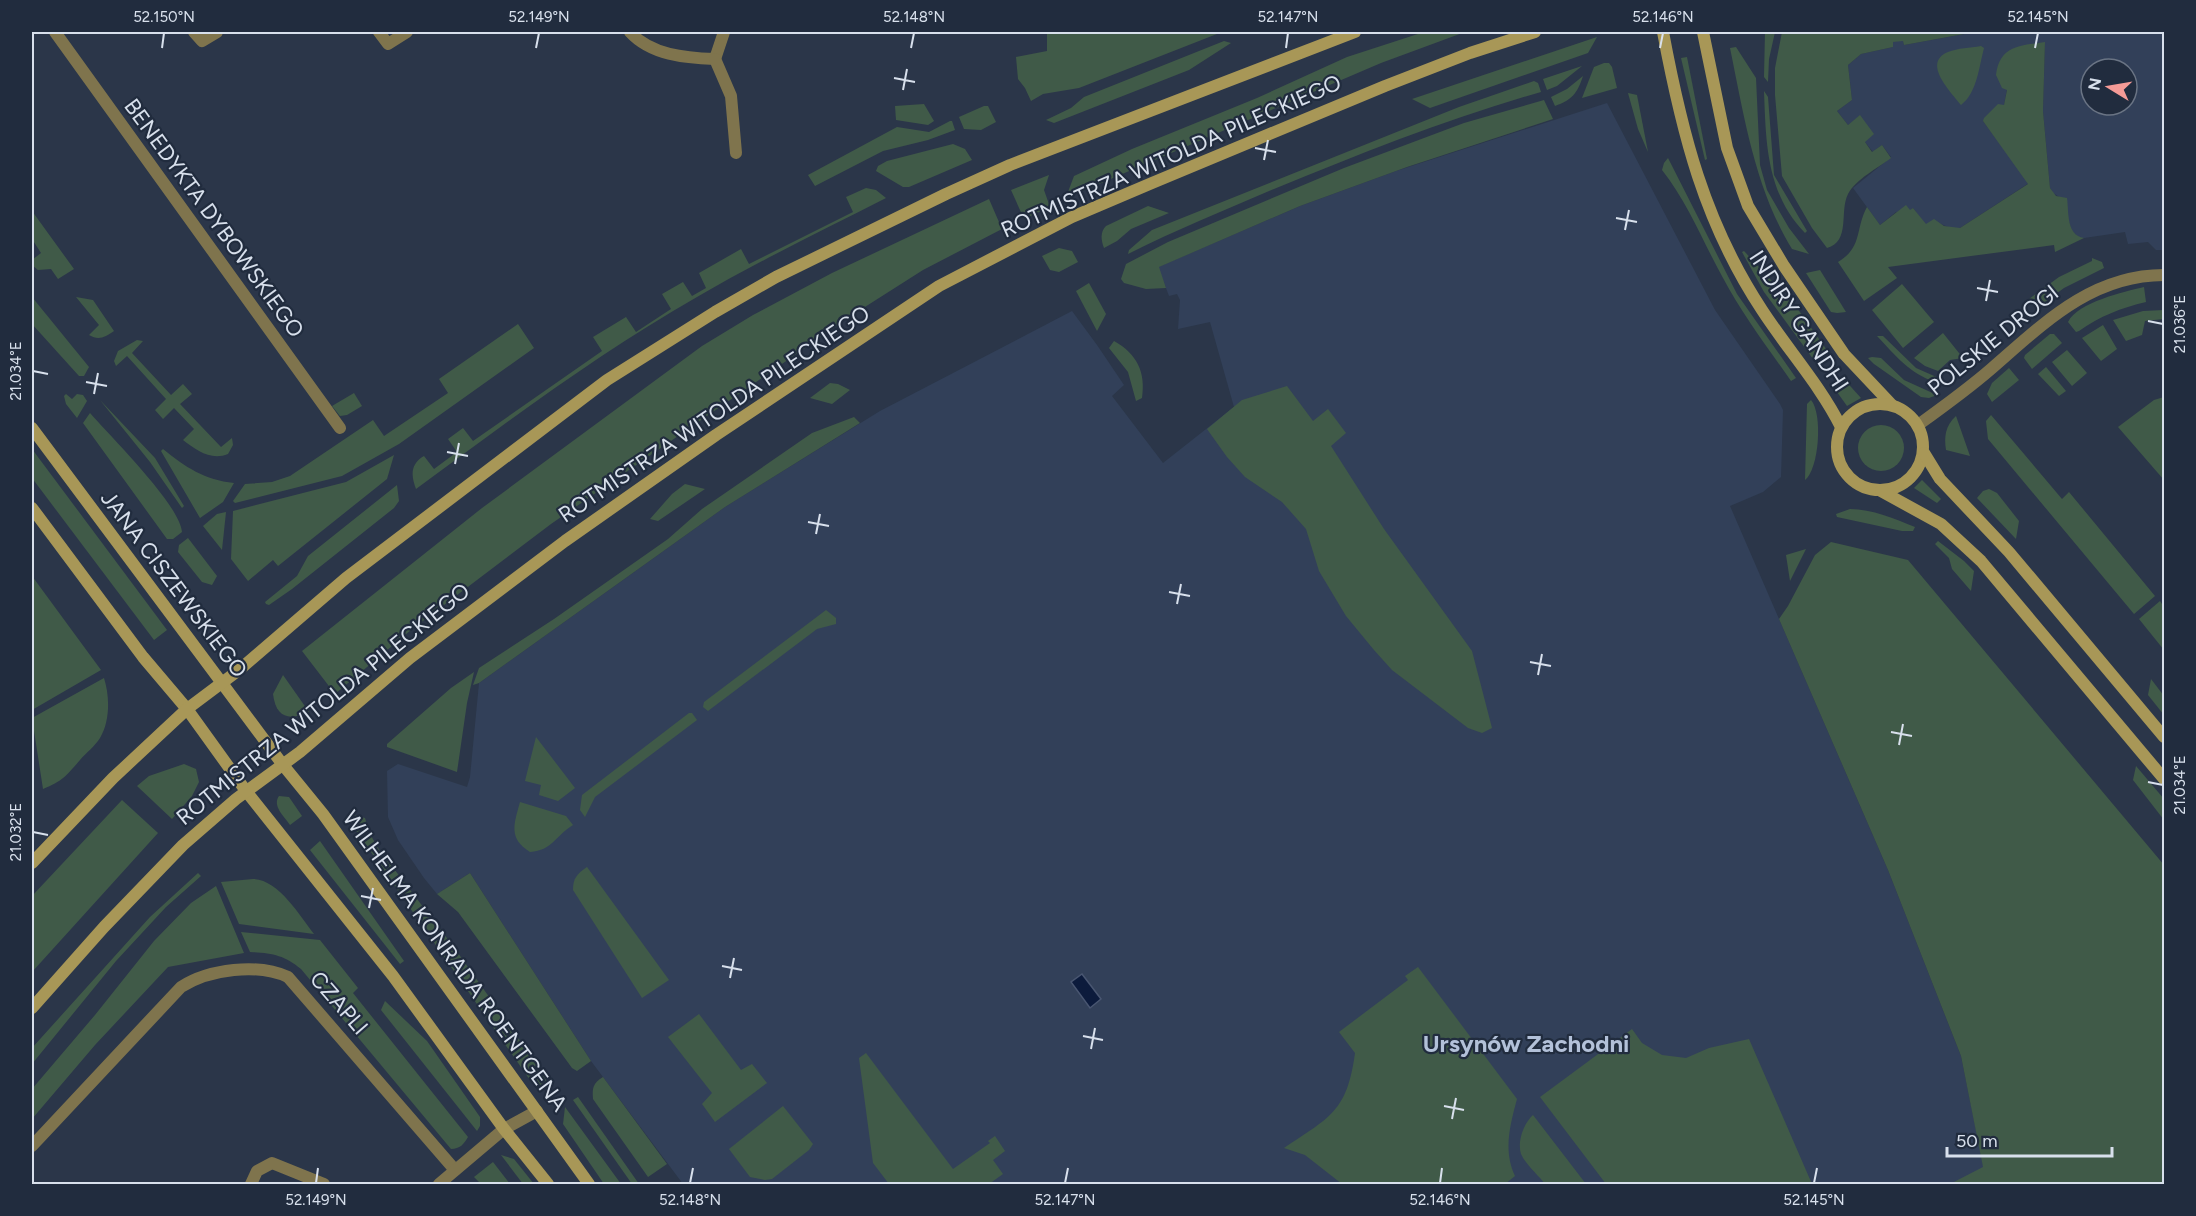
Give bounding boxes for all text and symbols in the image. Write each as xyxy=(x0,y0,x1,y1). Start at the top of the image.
text: 52.150°N xyxy=(133,8,195,26)
text: 52.149°N xyxy=(508,8,570,26)
text: 52.148°N xyxy=(883,8,945,26)
text: 52.147°N xyxy=(1258,8,1318,26)
text: 52.146°N xyxy=(1632,8,1694,26)
text: 52.145°N xyxy=(2007,8,2069,26)
north arrow xyxy=(2079,57,2139,117)
street label: ROTMISTRZA WITOLDA PILECKIEGO xyxy=(997,68,1345,244)
text: N xyxy=(2084,76,2105,92)
street label: BENEDYKTA DYBOWSKIEGO xyxy=(118,93,310,343)
street label: INDIRY GANDHI xyxy=(1743,245,1855,397)
street label: POLSKIE DROGI xyxy=(1922,279,2064,401)
text: 21.036°E xyxy=(2171,295,2189,353)
street label: ROTMISTRZA WITOLDA PILECKIEGO xyxy=(553,299,875,529)
text: 21.034°E xyxy=(7,341,25,401)
street label: JANA CISZEWSKIEGO xyxy=(95,485,253,683)
street label: ROTMISTRZA WITOLDA PILECKIEGO xyxy=(171,577,475,831)
text: 21.034°E xyxy=(2171,755,2189,815)
text: 21.032°E xyxy=(7,803,25,861)
street label: WILHELMA KONRADA ROENTGENA xyxy=(337,805,573,1117)
street label: CZAPLI xyxy=(304,966,374,1040)
district label: Ursynów Zachodni xyxy=(1423,1029,1629,1058)
scale bar xyxy=(1947,1120,2112,1158)
text: 50 m xyxy=(1956,1130,1998,1152)
text: 52.149°N xyxy=(285,1191,347,1209)
text: 52.148°N xyxy=(659,1191,721,1209)
text: 52.147°N xyxy=(1035,1191,1095,1209)
text: 52.146°N xyxy=(1409,1191,1471,1209)
text: 52.145°N xyxy=(1783,1191,1845,1209)

